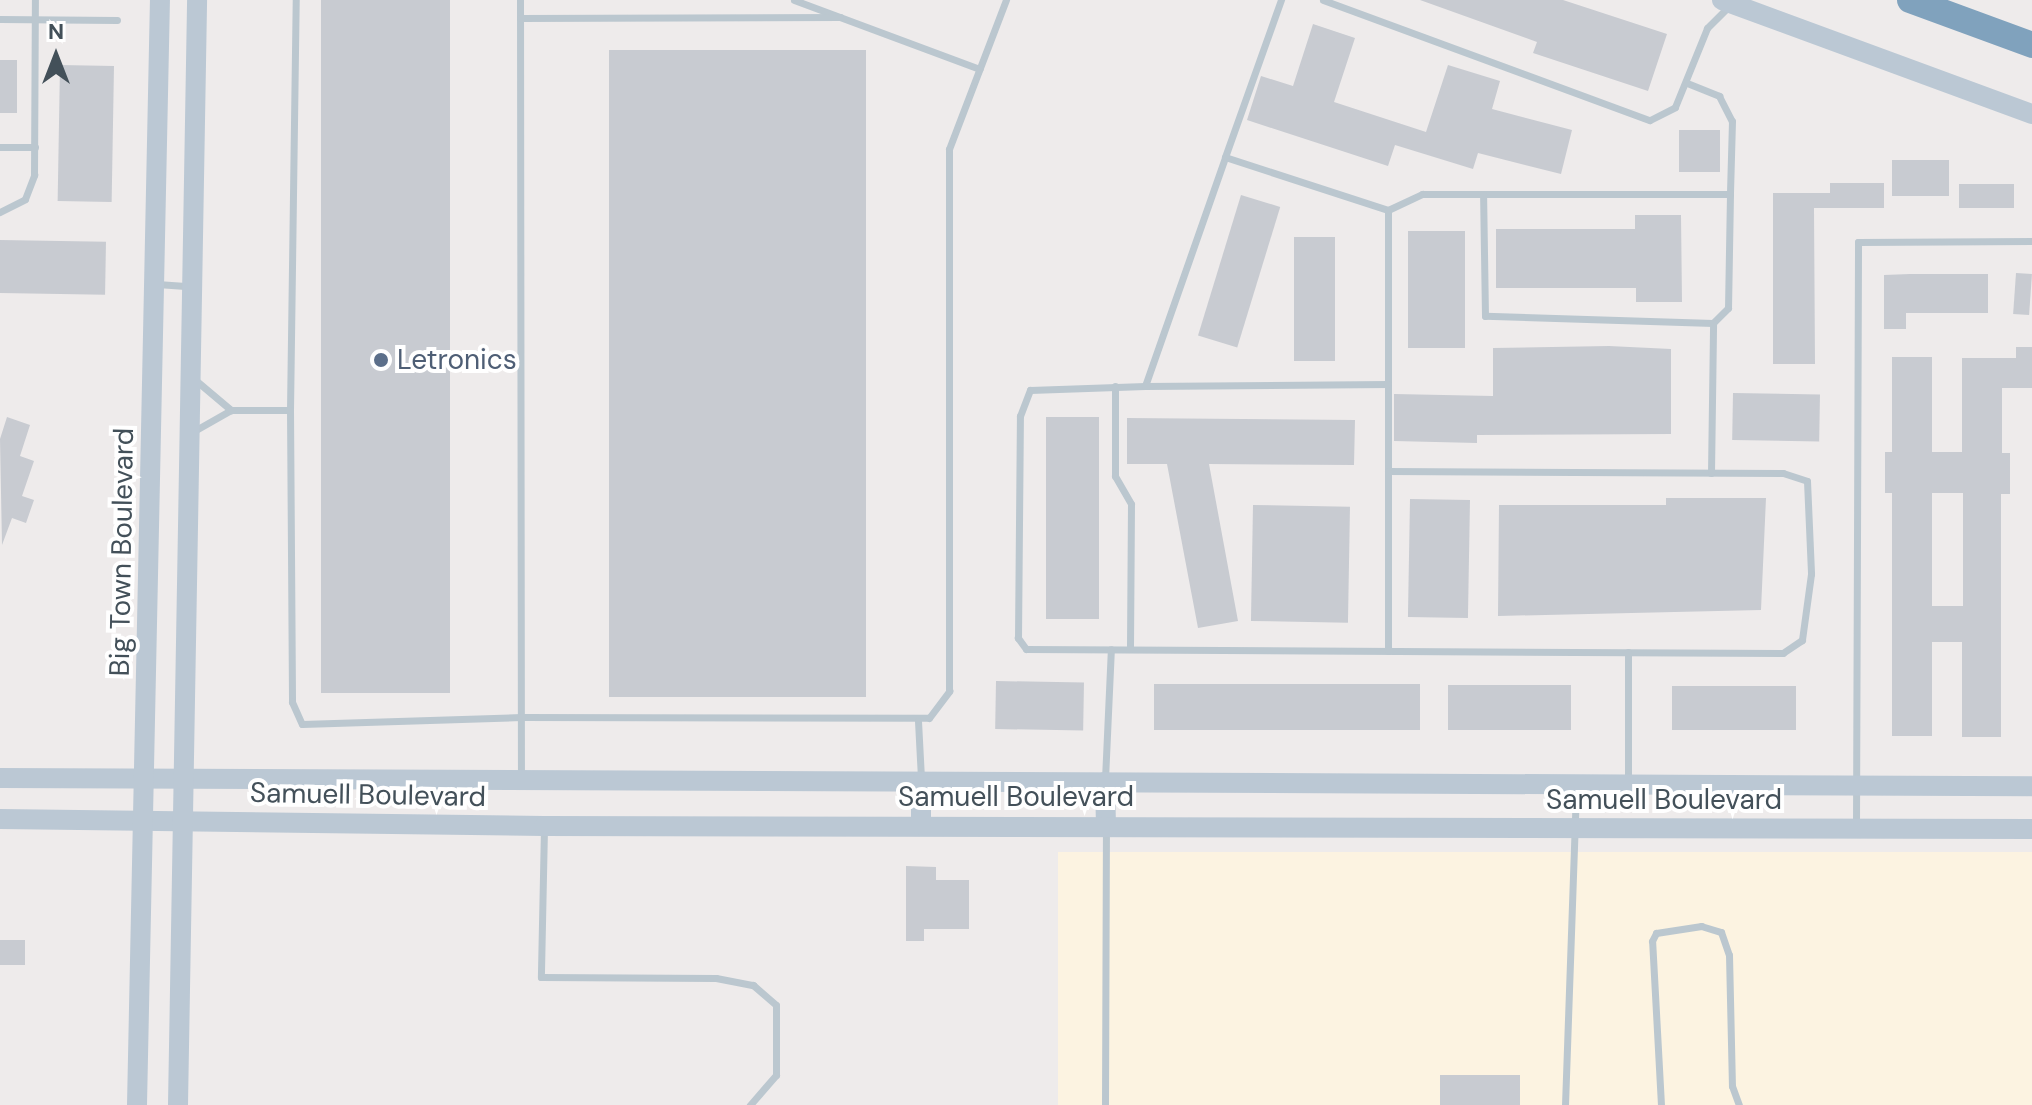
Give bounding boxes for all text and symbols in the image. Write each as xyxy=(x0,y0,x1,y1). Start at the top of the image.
north arrow xyxy=(16,16,96,96)
text: N xyxy=(48,17,64,46)
place label: Letronics xyxy=(397,343,517,377)
marker: Letronics xyxy=(372,351,390,369)
street label: Big Town Boulevard xyxy=(103,427,141,677)
street label: Samuell Boulevard xyxy=(250,776,486,814)
street label: Samuell Boulevard xyxy=(898,780,1134,814)
street label: Samuell Boulevard xyxy=(1546,783,1782,817)

